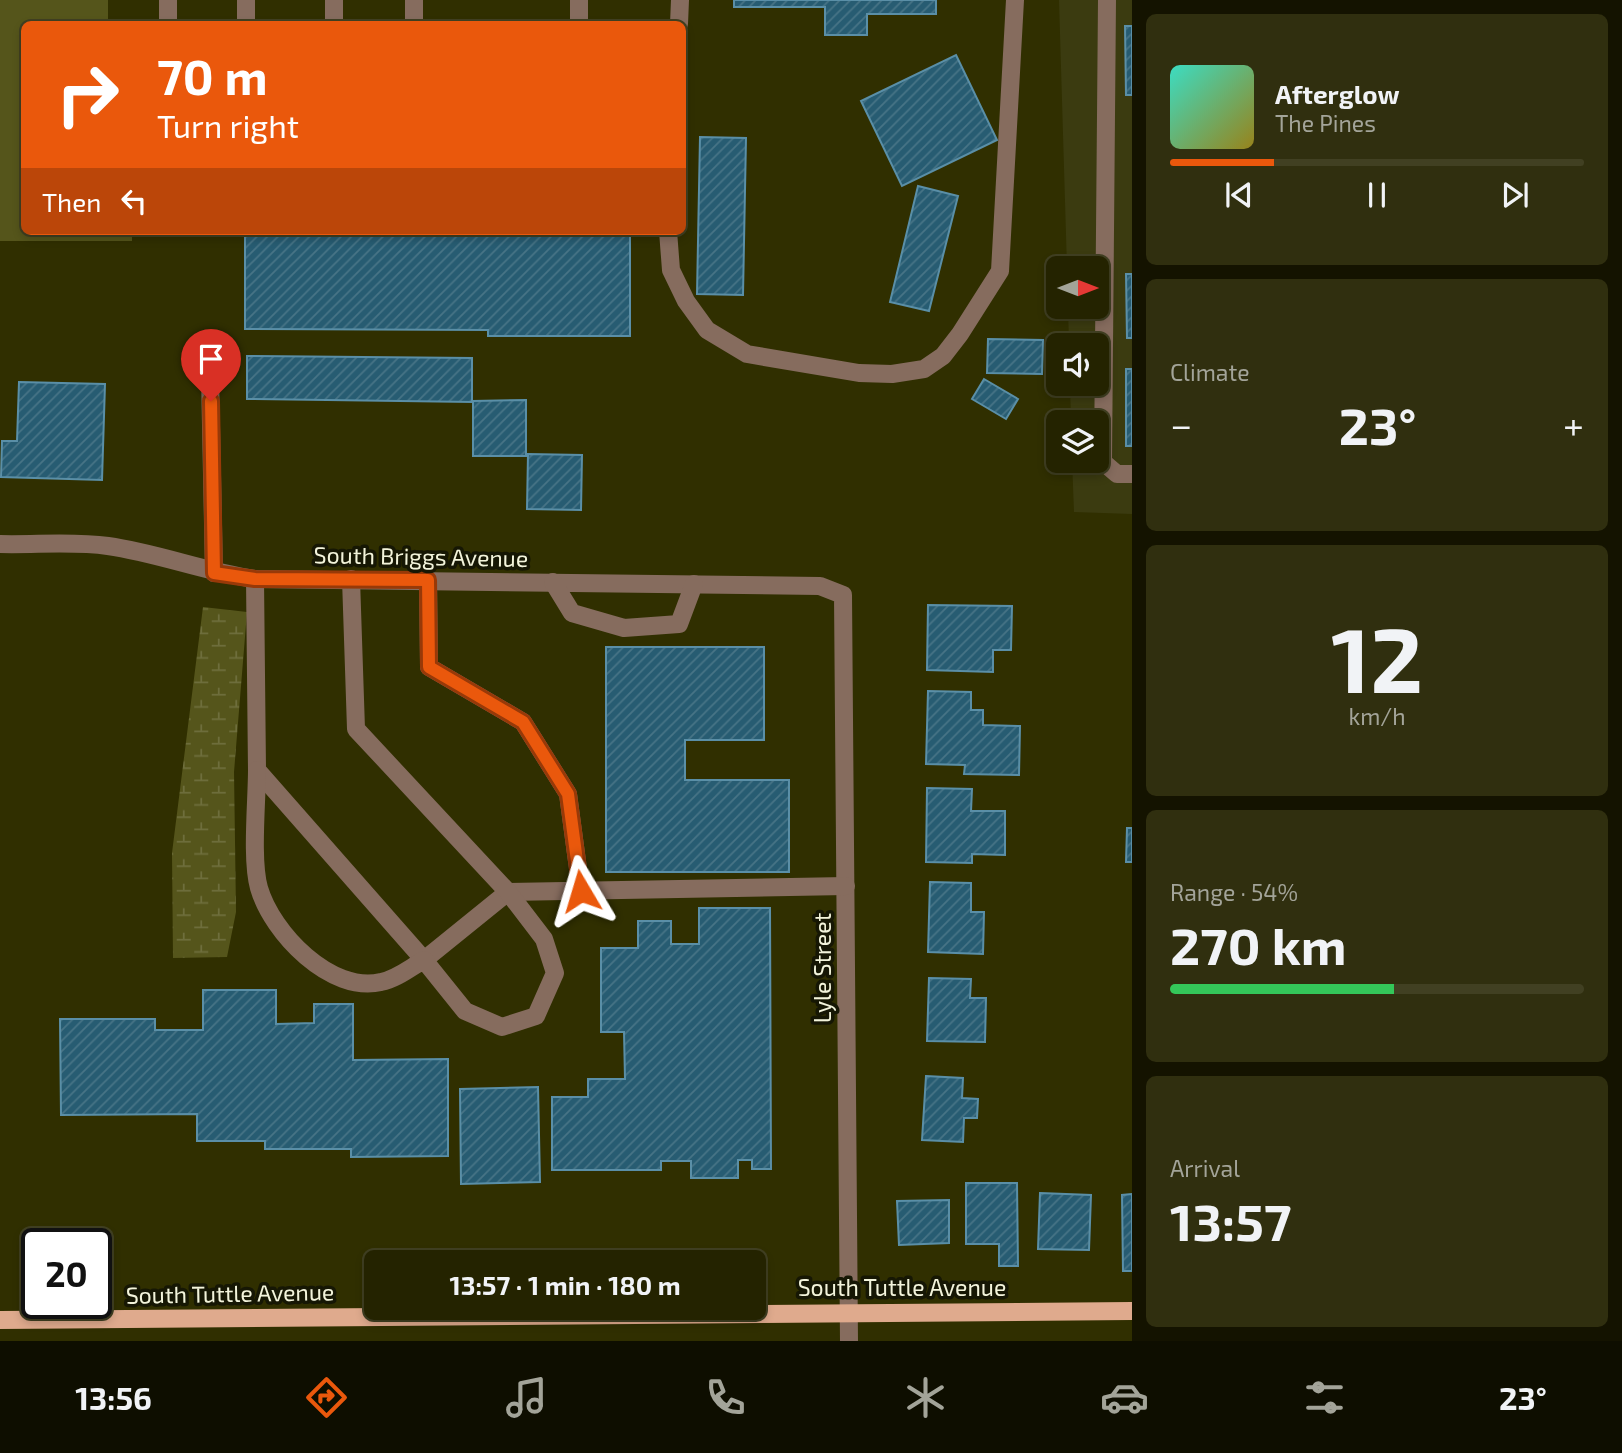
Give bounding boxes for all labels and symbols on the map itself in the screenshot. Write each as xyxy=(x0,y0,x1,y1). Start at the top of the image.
north arrow xyxy=(1046,256,1110,318)
pin xyxy=(181,329,241,401)
street label: South Briggs Avenue xyxy=(314,540,528,572)
position arrow xyxy=(544,854,618,928)
street label: Lyle Street xyxy=(808,912,836,1023)
speed limit sign: 20 xyxy=(21,1228,112,1319)
street label: South Tuttle Avenue xyxy=(798,1273,1006,1301)
street label: South Tuttle Avenue xyxy=(125,1277,335,1309)

